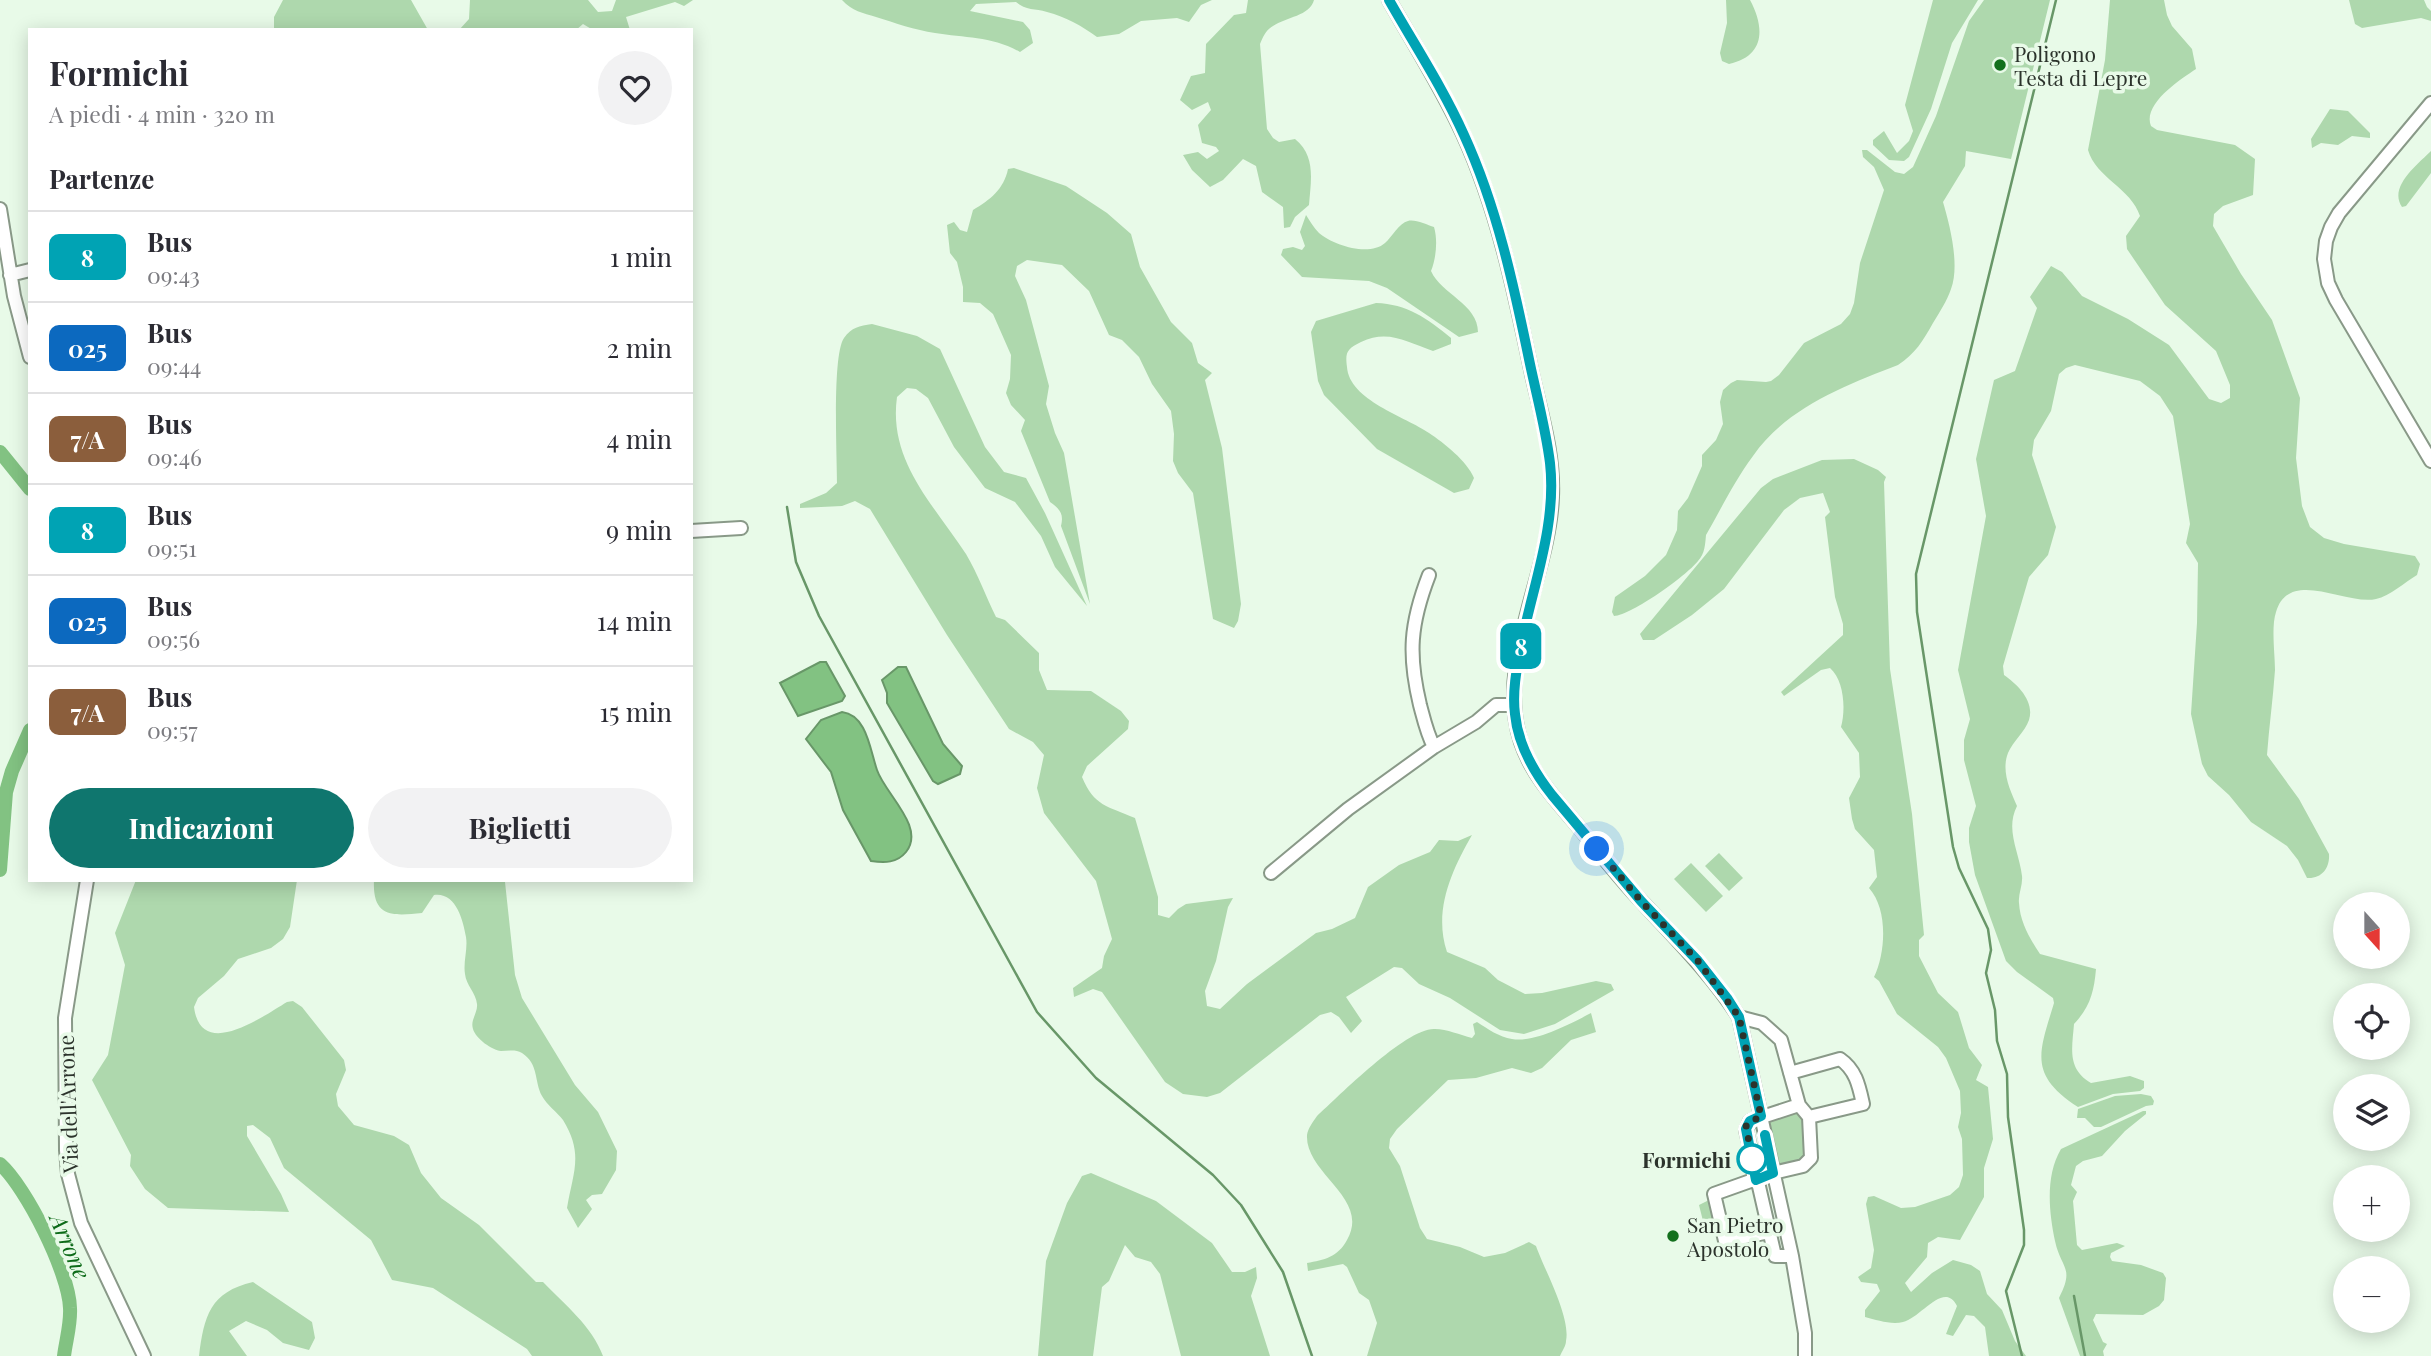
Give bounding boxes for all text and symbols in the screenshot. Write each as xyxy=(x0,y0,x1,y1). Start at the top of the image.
place label: Poligono Testa di Lepre xyxy=(2014,39,2147,91)
text: Formichi xyxy=(49,50,189,94)
button: heart xyxy=(598,51,672,125)
marker: Poligono Testa di Lepre xyxy=(1992,57,2008,73)
text: A piedi · 4 min · 320 m xyxy=(49,98,275,129)
text: Partenze xyxy=(49,161,154,196)
text: Bus xyxy=(147,224,192,259)
text: 1 min xyxy=(610,239,672,274)
text: 8 xyxy=(81,241,94,273)
text: 09:43 xyxy=(147,259,200,290)
text: Bus xyxy=(147,315,192,350)
text: 2 min xyxy=(607,330,672,365)
text: 025 xyxy=(68,332,107,364)
text: 09:44 xyxy=(147,350,201,381)
text: Bus xyxy=(147,406,192,441)
text: 4 min xyxy=(606,421,672,456)
text: 7/A xyxy=(70,423,105,455)
text: 09:46 xyxy=(147,441,202,472)
text: Bus xyxy=(147,497,192,532)
text: 9 min xyxy=(606,512,672,547)
text: 8 xyxy=(81,514,94,546)
text: 09:51 xyxy=(147,532,197,563)
text: Bus xyxy=(147,588,192,623)
text: 14 min xyxy=(597,603,672,638)
text: 025 xyxy=(68,605,107,637)
text: 09:56 xyxy=(147,623,200,654)
line badge: 8 xyxy=(1498,623,1544,669)
text: 8 xyxy=(1514,630,1528,662)
text: Bus xyxy=(147,679,192,714)
text: 15 min xyxy=(600,694,672,729)
text: 7/A xyxy=(70,696,105,728)
text: 09:57 xyxy=(147,714,198,745)
button: Indicazioni xyxy=(49,788,354,868)
button: Biglietti xyxy=(368,788,672,868)
your location xyxy=(1579,831,1614,866)
north arrow xyxy=(2333,892,2410,970)
map controls xyxy=(2333,892,2410,1333)
button: locate xyxy=(2333,983,2410,1060)
street label: Via dell'Arrone xyxy=(51,1034,83,1175)
button: layers xyxy=(2333,1074,2410,1151)
marker: Formichi xyxy=(1737,1144,1767,1174)
place label: Formichi xyxy=(1642,1145,1731,1173)
button: + xyxy=(2333,1165,2410,1242)
water label: Arrone xyxy=(43,1207,99,1283)
place label: San Pietro Apostolo xyxy=(1686,1210,1784,1262)
marker: San Pietro Apostolo xyxy=(1665,1228,1681,1244)
button: − xyxy=(2333,1256,2410,1333)

